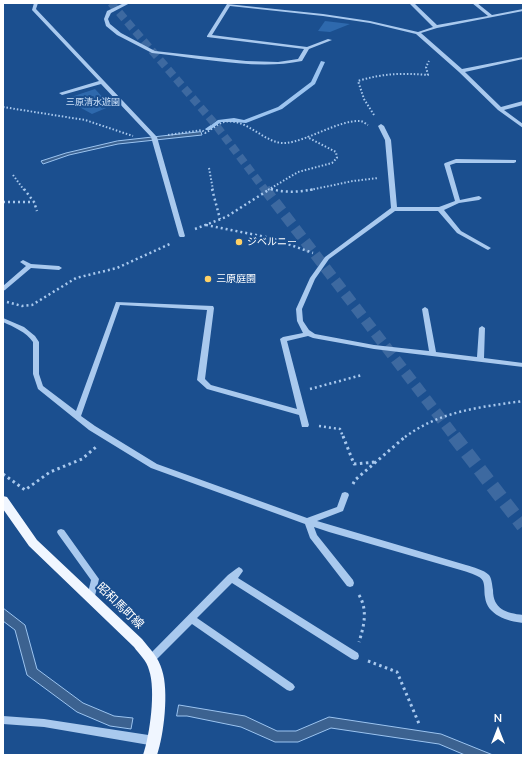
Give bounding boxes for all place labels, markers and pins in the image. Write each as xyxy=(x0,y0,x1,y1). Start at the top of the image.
place label: ジベルニー xyxy=(247,236,297,248)
marker: ジベルニー xyxy=(234,237,244,247)
place label: 三原庭園 xyxy=(216,273,256,285)
marker: 三原庭園 xyxy=(203,274,213,284)

